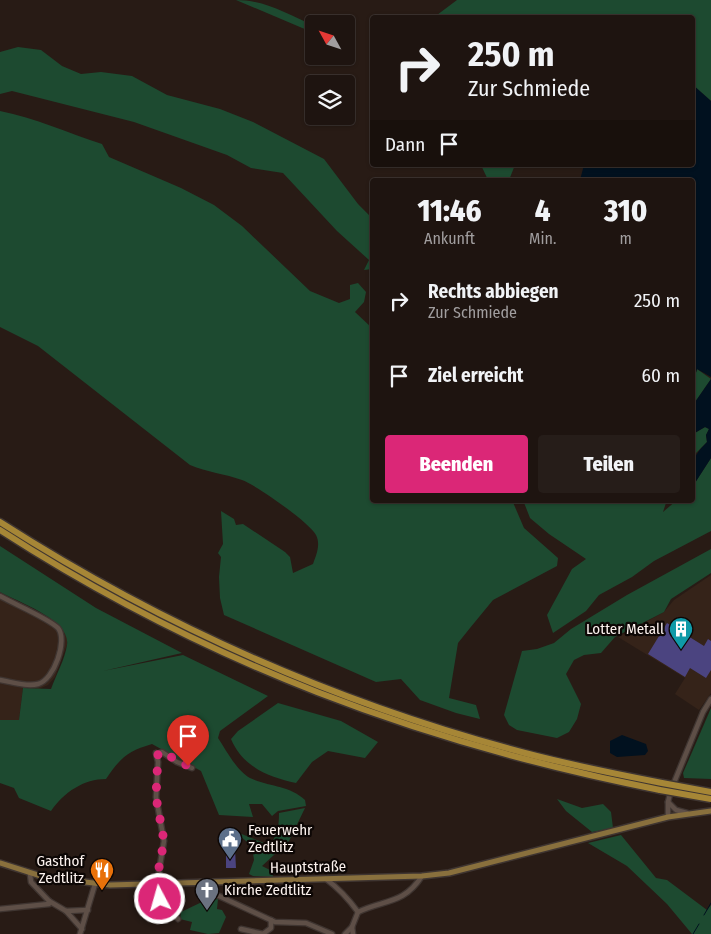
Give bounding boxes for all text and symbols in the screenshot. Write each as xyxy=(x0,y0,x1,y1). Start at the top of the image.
north arrow xyxy=(305,15,355,65)
map controls xyxy=(305,15,355,125)
text: 250 m xyxy=(468,33,555,75)
icon: right xyxy=(385,35,450,100)
button: layers xyxy=(305,75,355,125)
text: Zur Schmiede xyxy=(468,75,590,102)
icon: arrive xyxy=(435,130,463,158)
text: Dann xyxy=(385,133,425,156)
text: 11:46 xyxy=(418,193,481,229)
text: 4 xyxy=(535,193,551,229)
text: 310 xyxy=(604,193,647,229)
text: Ankunft xyxy=(424,229,475,248)
text: Min. xyxy=(529,229,556,248)
text: m xyxy=(619,229,632,248)
text: Rechts abbiegen xyxy=(428,280,558,303)
icon: right xyxy=(385,287,413,315)
text: 250 m xyxy=(634,289,680,312)
text: Zur Schmiede xyxy=(428,303,517,322)
icon: arrive xyxy=(385,362,413,390)
text: Ziel erreicht xyxy=(428,364,524,387)
text: 60 m xyxy=(642,364,680,387)
button: Beenden xyxy=(385,435,528,493)
button: Teilen xyxy=(538,435,680,493)
building icon: Lotter Metall xyxy=(668,616,694,650)
place label: Lotter Metall xyxy=(586,620,664,638)
pin xyxy=(167,715,209,766)
icon: arrive xyxy=(174,722,202,750)
place label: Feuerwehr Zedtlitz xyxy=(248,821,313,856)
public building icon: Feuerwehr Zedtlitz xyxy=(217,826,243,860)
place label: Gasthof Zedtlitz xyxy=(36,852,85,887)
restaurant icon: Gasthof Zedtlitz xyxy=(89,857,115,891)
street label: Hauptstraße xyxy=(270,857,346,877)
position arrow xyxy=(133,872,185,924)
church icon: Kirche Zedtlitz xyxy=(194,877,220,911)
place label: Kirche Zedtlitz xyxy=(224,881,311,899)

